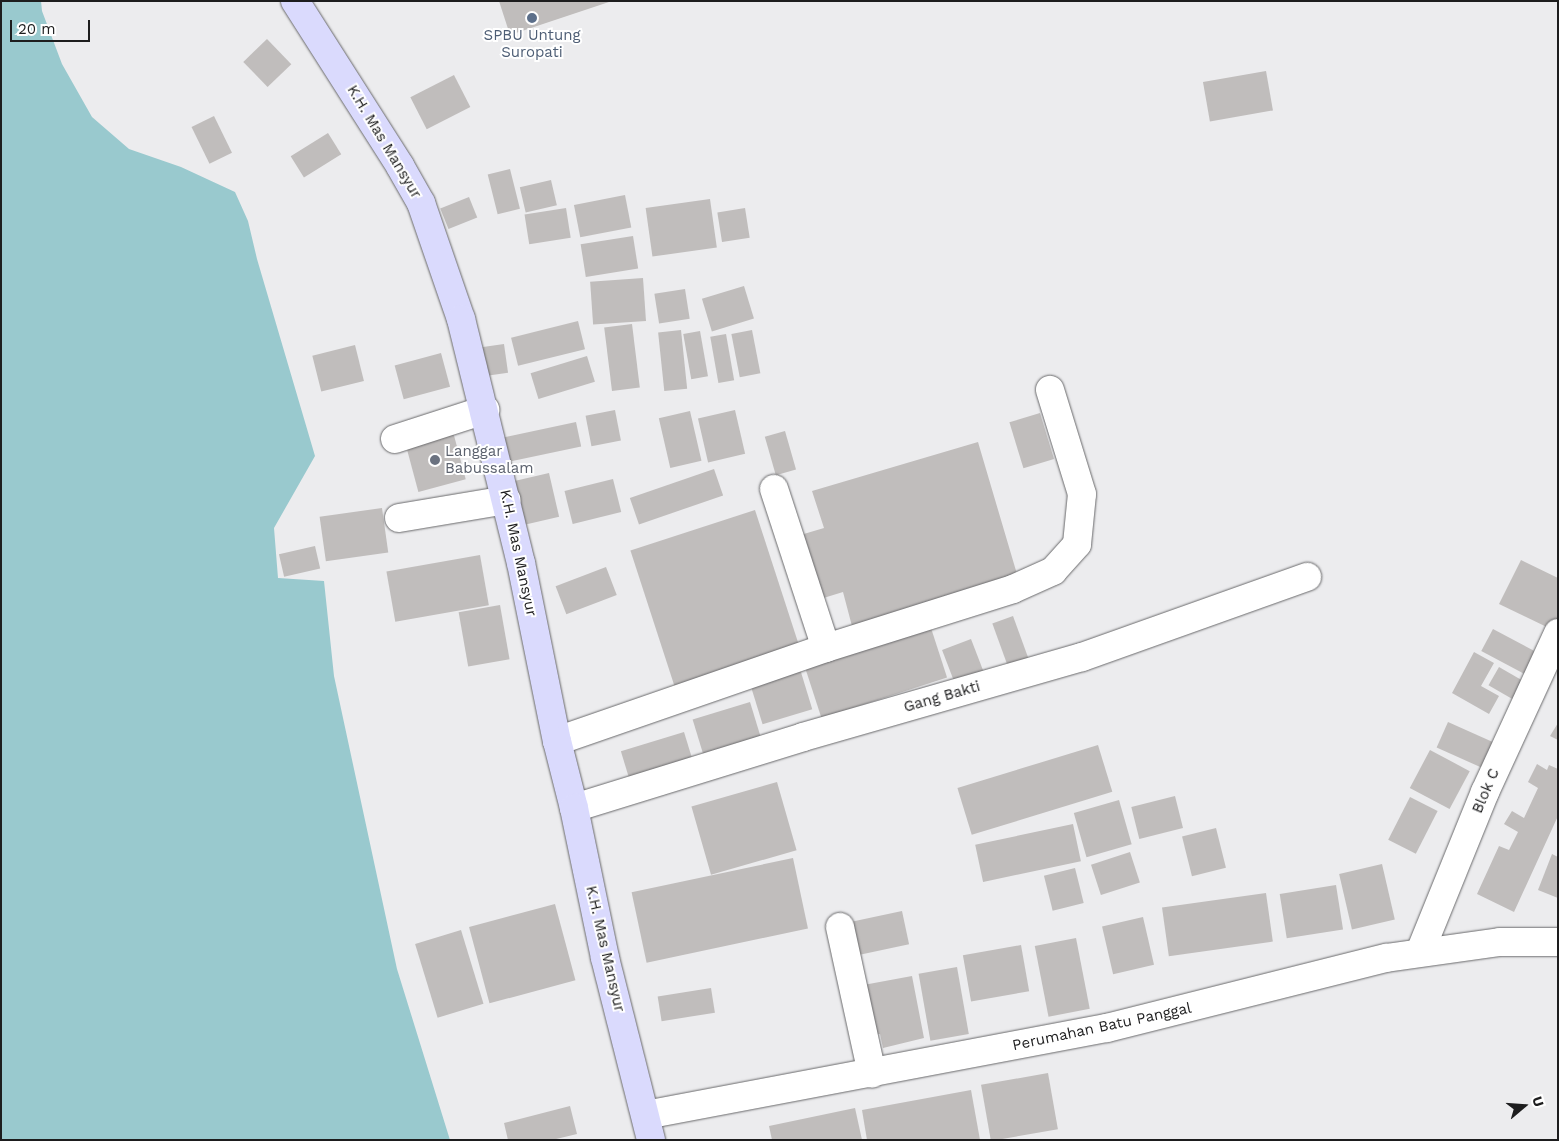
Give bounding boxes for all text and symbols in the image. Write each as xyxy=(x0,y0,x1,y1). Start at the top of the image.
scale bar xyxy=(12,10,92,42)
marker: SPBU Untung Suropati xyxy=(526,12,538,24)
text: 20 m xyxy=(18,20,56,38)
place label: SPBU Untung Suropati xyxy=(484,26,580,61)
street label: K.H. Mas Mansyur xyxy=(343,82,425,202)
place label: Langgar Babussalam xyxy=(445,442,534,477)
marker: Langgar Babussalam xyxy=(429,454,441,466)
street label: K.H. Mas Mansyur xyxy=(496,488,540,618)
street label: Gang Bakti xyxy=(902,677,982,717)
street label: Blok C xyxy=(1468,766,1504,816)
street label: K.H. Mas Mansyur xyxy=(582,884,628,1014)
street label: Perumahan Batu Panggal xyxy=(1011,999,1193,1055)
north arrow xyxy=(1499,1081,1549,1131)
text: U xyxy=(1529,1094,1547,1109)

